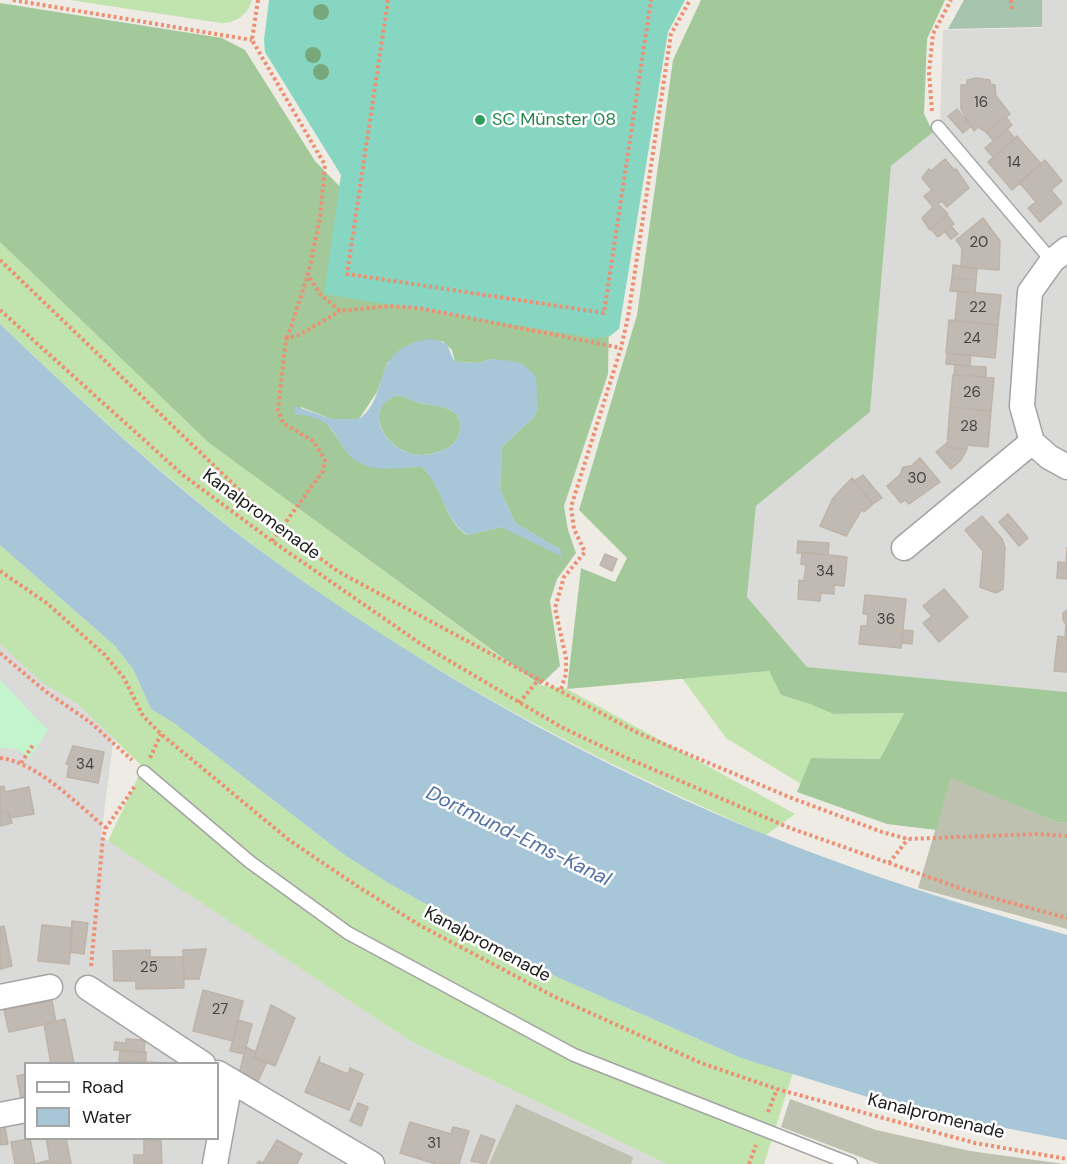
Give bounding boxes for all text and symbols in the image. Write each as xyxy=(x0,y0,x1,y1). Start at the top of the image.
house number: 16 xyxy=(974,94,988,112)
place label: SC Münster 08 xyxy=(492,109,616,131)
marker: SC Münster 08 xyxy=(473,113,487,127)
house number: 14 xyxy=(1007,154,1021,172)
house number: 20 xyxy=(970,234,988,252)
house number: 22 xyxy=(969,299,987,317)
house number: 24 xyxy=(963,330,981,348)
house number: 26 xyxy=(963,384,981,402)
house number: 28 xyxy=(960,418,978,436)
street label: Kanalpromenade xyxy=(198,465,324,565)
house number: 30 xyxy=(907,470,927,488)
house number: 34 xyxy=(816,563,834,581)
house number: 36 xyxy=(877,611,895,629)
house number: 34 xyxy=(76,756,94,774)
water label: Dortmund-Ems-Kanal xyxy=(422,782,614,892)
street label: Kanalpromenade xyxy=(420,903,554,987)
house number: 25 xyxy=(140,959,158,977)
house number: 27 xyxy=(212,1001,228,1019)
legend xyxy=(24,1062,219,1140)
text: Road xyxy=(82,1075,124,1099)
street label: Kanalpromenade xyxy=(865,1090,1007,1144)
text: Water xyxy=(82,1105,132,1129)
house number: 31 xyxy=(427,1135,441,1153)

